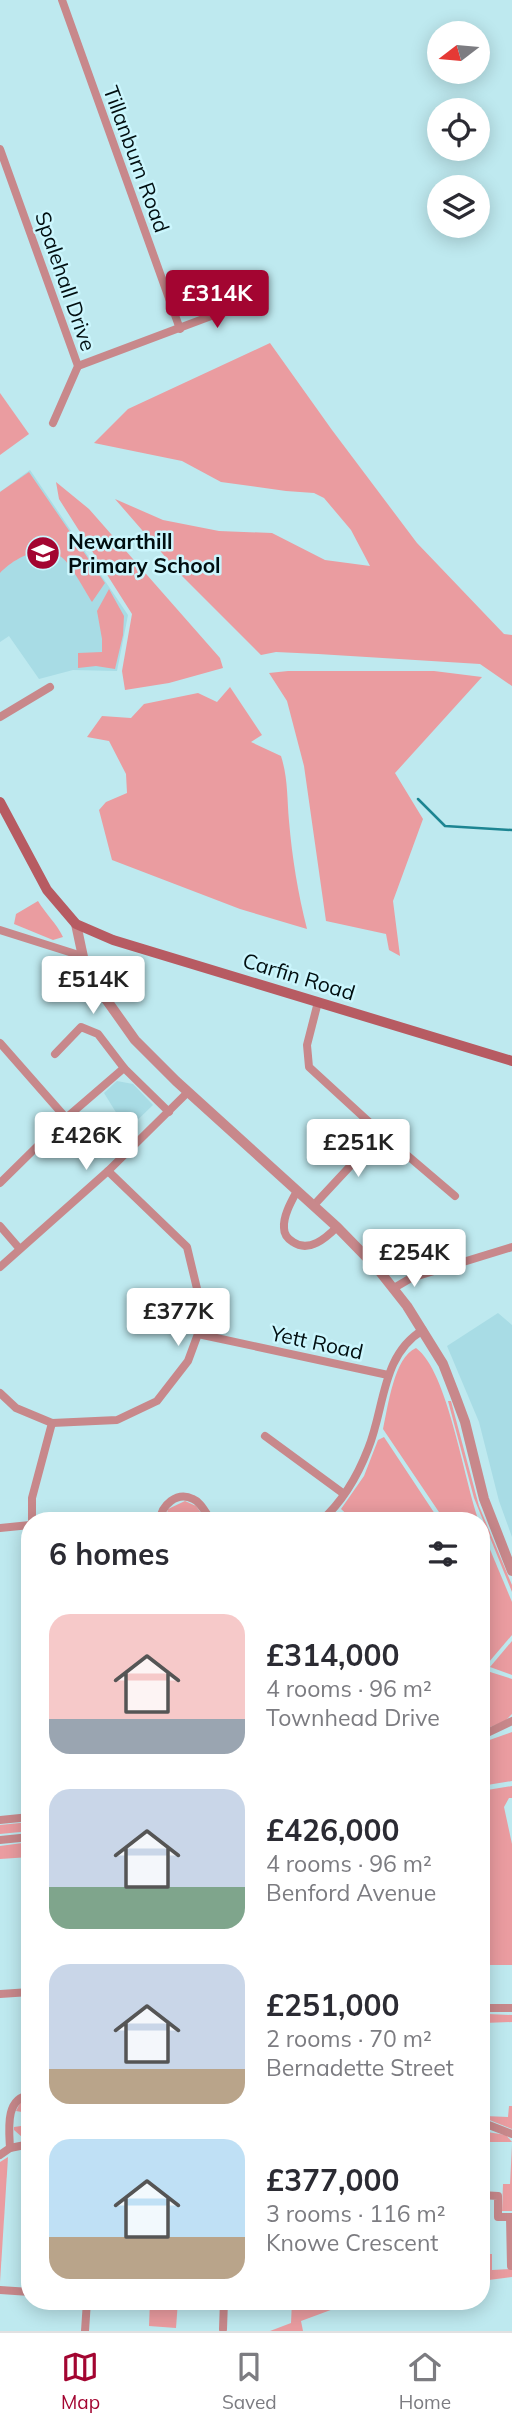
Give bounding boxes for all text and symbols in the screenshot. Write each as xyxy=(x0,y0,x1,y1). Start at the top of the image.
north arrow xyxy=(427,21,490,84)
map controls xyxy=(427,21,490,238)
street label: Tillanburn Road xyxy=(98,82,176,236)
button: locate xyxy=(427,98,490,161)
button: layers xyxy=(427,175,490,238)
street label: Spalehall Drive xyxy=(30,208,102,354)
pin: £314K xyxy=(168,270,266,330)
text: £314K xyxy=(182,278,252,307)
place label: Newarthill Primary School xyxy=(68,528,221,578)
school or university icon: Newarthill Primary School xyxy=(24,534,62,572)
street label: Carfin Road xyxy=(240,947,358,1005)
pin: £514K xyxy=(44,956,142,1016)
text: £514K xyxy=(58,964,128,993)
pin: £426K xyxy=(37,1112,135,1172)
text: £426K xyxy=(51,1120,121,1149)
pin: £251K xyxy=(309,1120,407,1179)
text: £251K xyxy=(323,1127,393,1156)
pin: £254K xyxy=(365,1230,463,1289)
text: £254K xyxy=(379,1237,449,1266)
pin: £377K xyxy=(129,1288,227,1348)
text: £377K xyxy=(143,1296,213,1325)
street label: Yett Road xyxy=(267,1319,366,1364)
text: 6 homes xyxy=(49,1535,170,1573)
icon: filters xyxy=(424,1535,462,1573)
text: £314,000 xyxy=(266,1636,399,1674)
icon: home xyxy=(105,1642,189,1726)
text: 4 rooms · 96 m² xyxy=(266,1674,432,1703)
text: Townhead Drive xyxy=(266,1703,440,1732)
text: £426,000 xyxy=(266,1811,399,1849)
icon: home xyxy=(105,1817,189,1901)
text: 4 rooms · 96 m² xyxy=(266,1849,432,1878)
text: Benford Avenue xyxy=(266,1878,436,1907)
text: £251,000 xyxy=(266,1986,399,2024)
icon: home xyxy=(105,1992,189,2076)
text: 2 rooms · 70 m² xyxy=(266,2024,432,2053)
text: Bernadette Street xyxy=(266,2053,454,2082)
text: £377,000 xyxy=(266,2161,399,2199)
icon: home xyxy=(105,2167,189,2251)
text: 3 rooms · 116 m² xyxy=(266,2199,446,2228)
text: Knowe Crescent xyxy=(266,2228,438,2257)
tab: Map xyxy=(61,2348,100,2414)
tab: Saved xyxy=(222,2348,277,2414)
tab: Home xyxy=(399,2348,451,2414)

